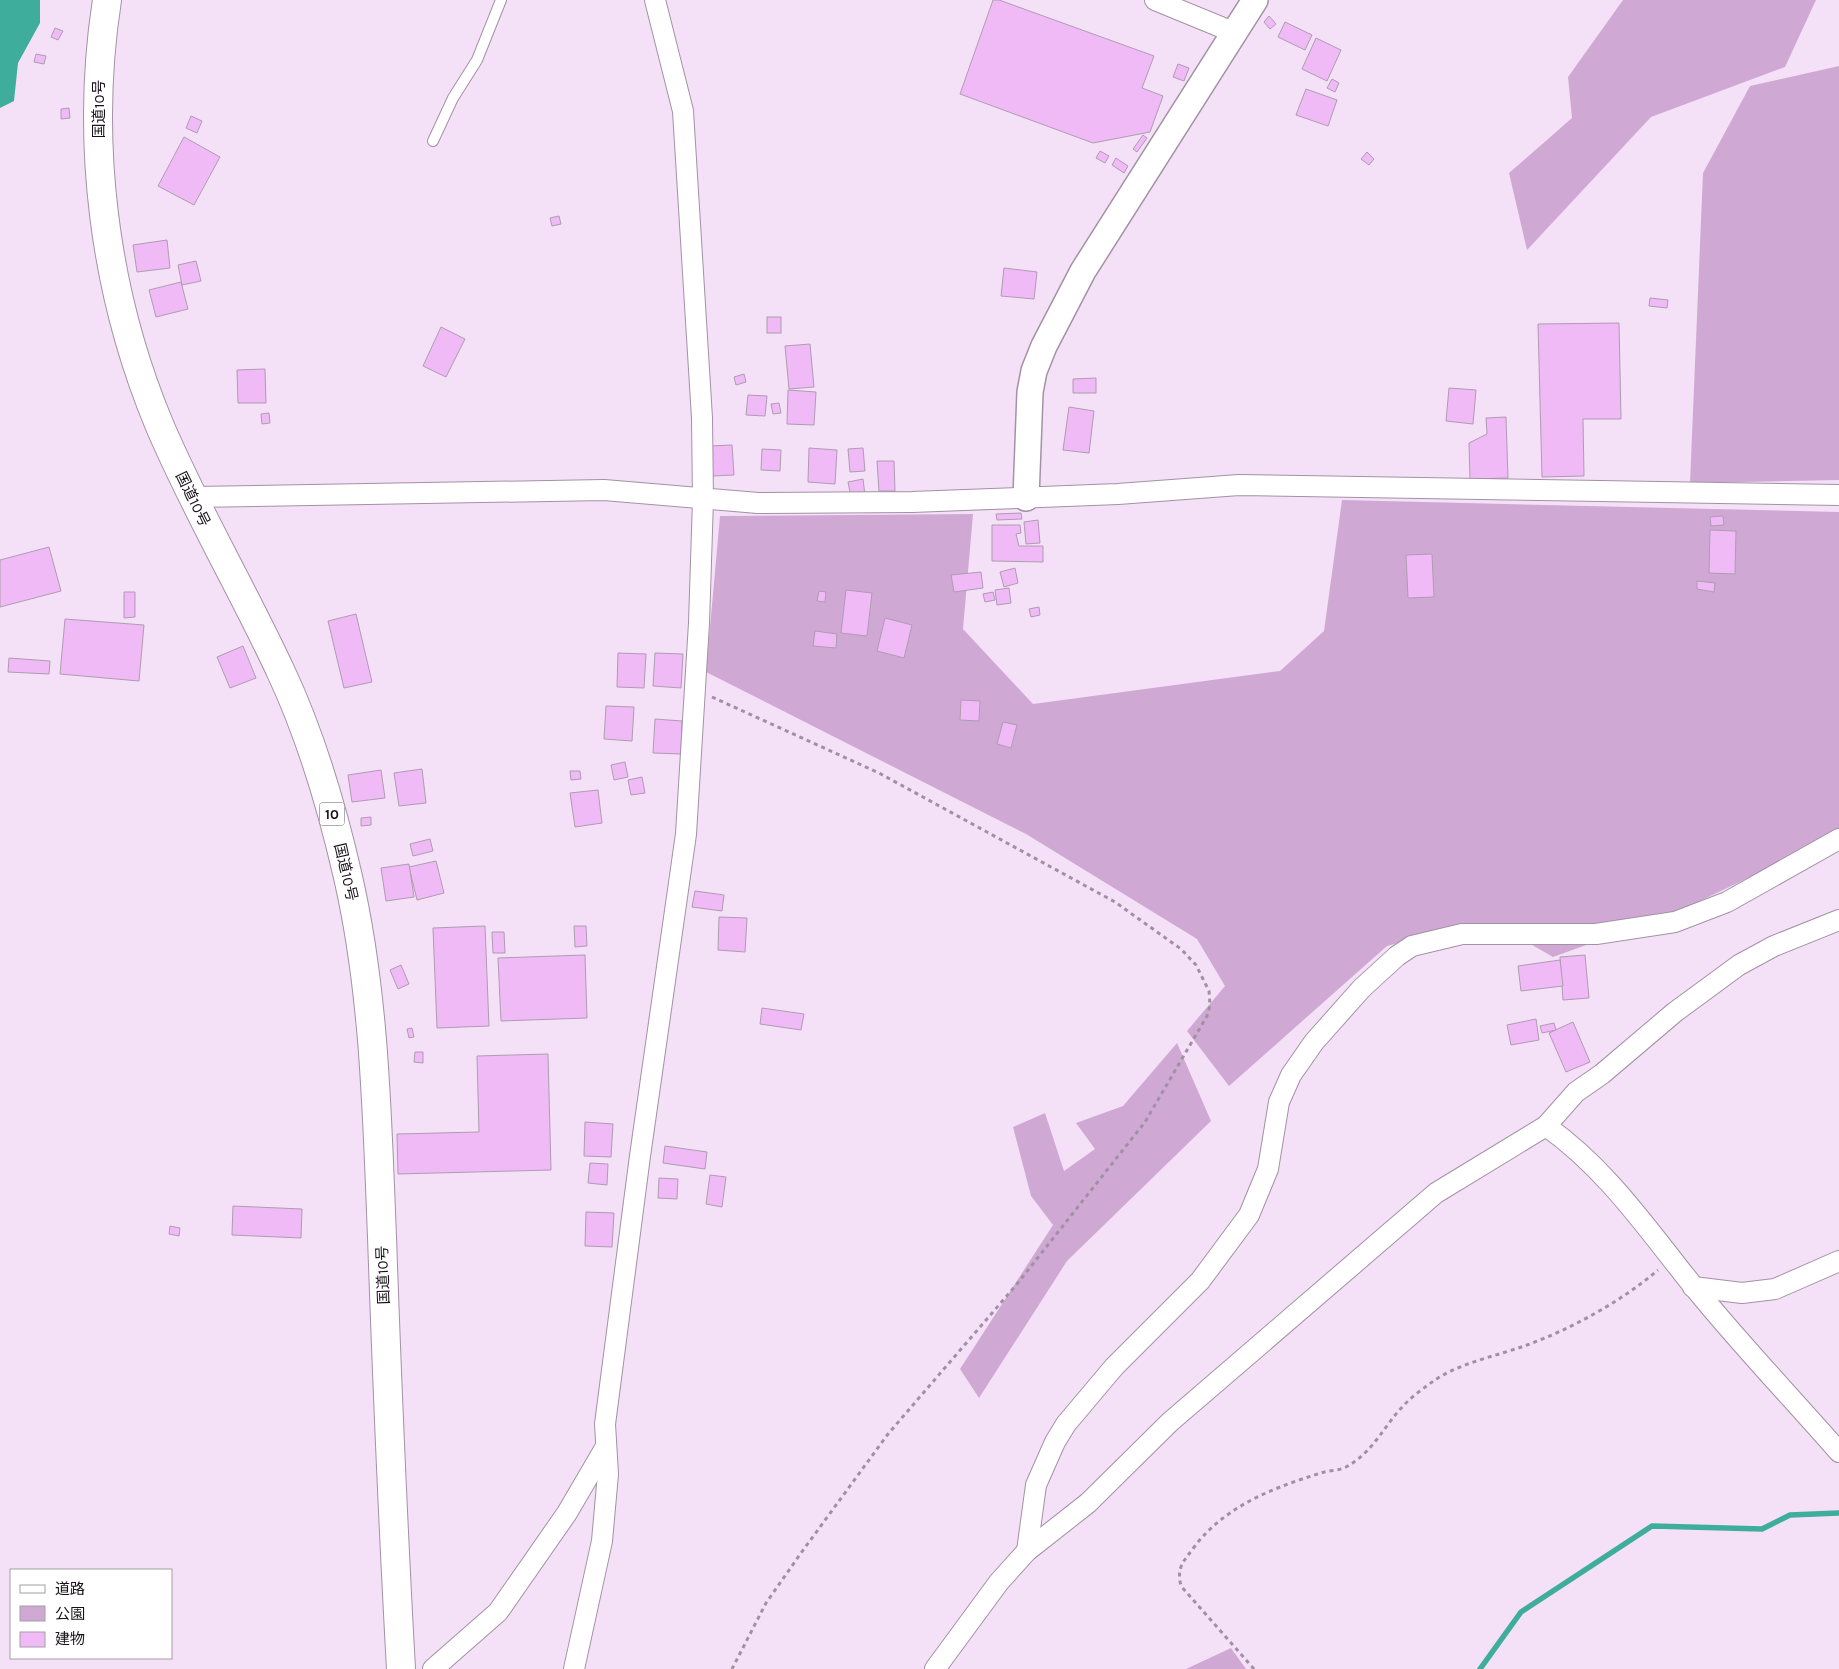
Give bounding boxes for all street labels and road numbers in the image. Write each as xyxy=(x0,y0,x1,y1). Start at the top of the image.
street label: 国道10号 xyxy=(90,80,108,138)
street label: 国道10号 xyxy=(172,469,214,529)
road number: 10 xyxy=(320,802,344,826)
street label: 国道10号 xyxy=(331,841,361,903)
street label: 国道10号 xyxy=(373,1245,393,1305)

